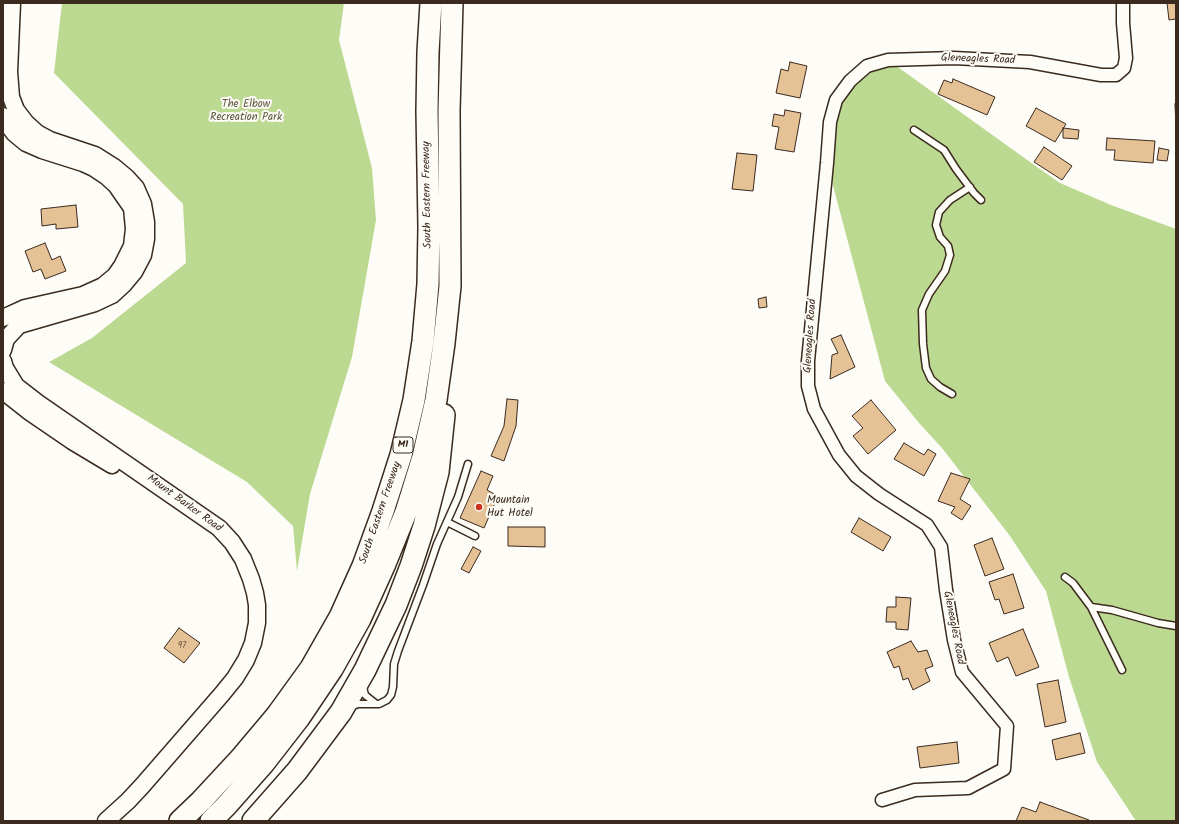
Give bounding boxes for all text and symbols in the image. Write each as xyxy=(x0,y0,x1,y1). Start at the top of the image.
street label: Gleneagles Road xyxy=(941,52,1015,68)
park label: The Elbow Recreation Park xyxy=(210,98,282,124)
street label: South Eastern Freeway xyxy=(420,141,436,249)
street label: Gleneagles Road xyxy=(802,298,820,374)
road number: M1 xyxy=(393,437,413,453)
street label: South Eastern Freeway xyxy=(357,460,405,566)
street label: Mount Barker Road xyxy=(144,472,224,536)
place label: Mountain Hut Hotel xyxy=(487,494,533,520)
marker: Mountain Hut Hotel xyxy=(474,502,484,512)
street label: Gleneagles Road xyxy=(939,590,967,666)
house number: 97 xyxy=(178,641,186,651)

